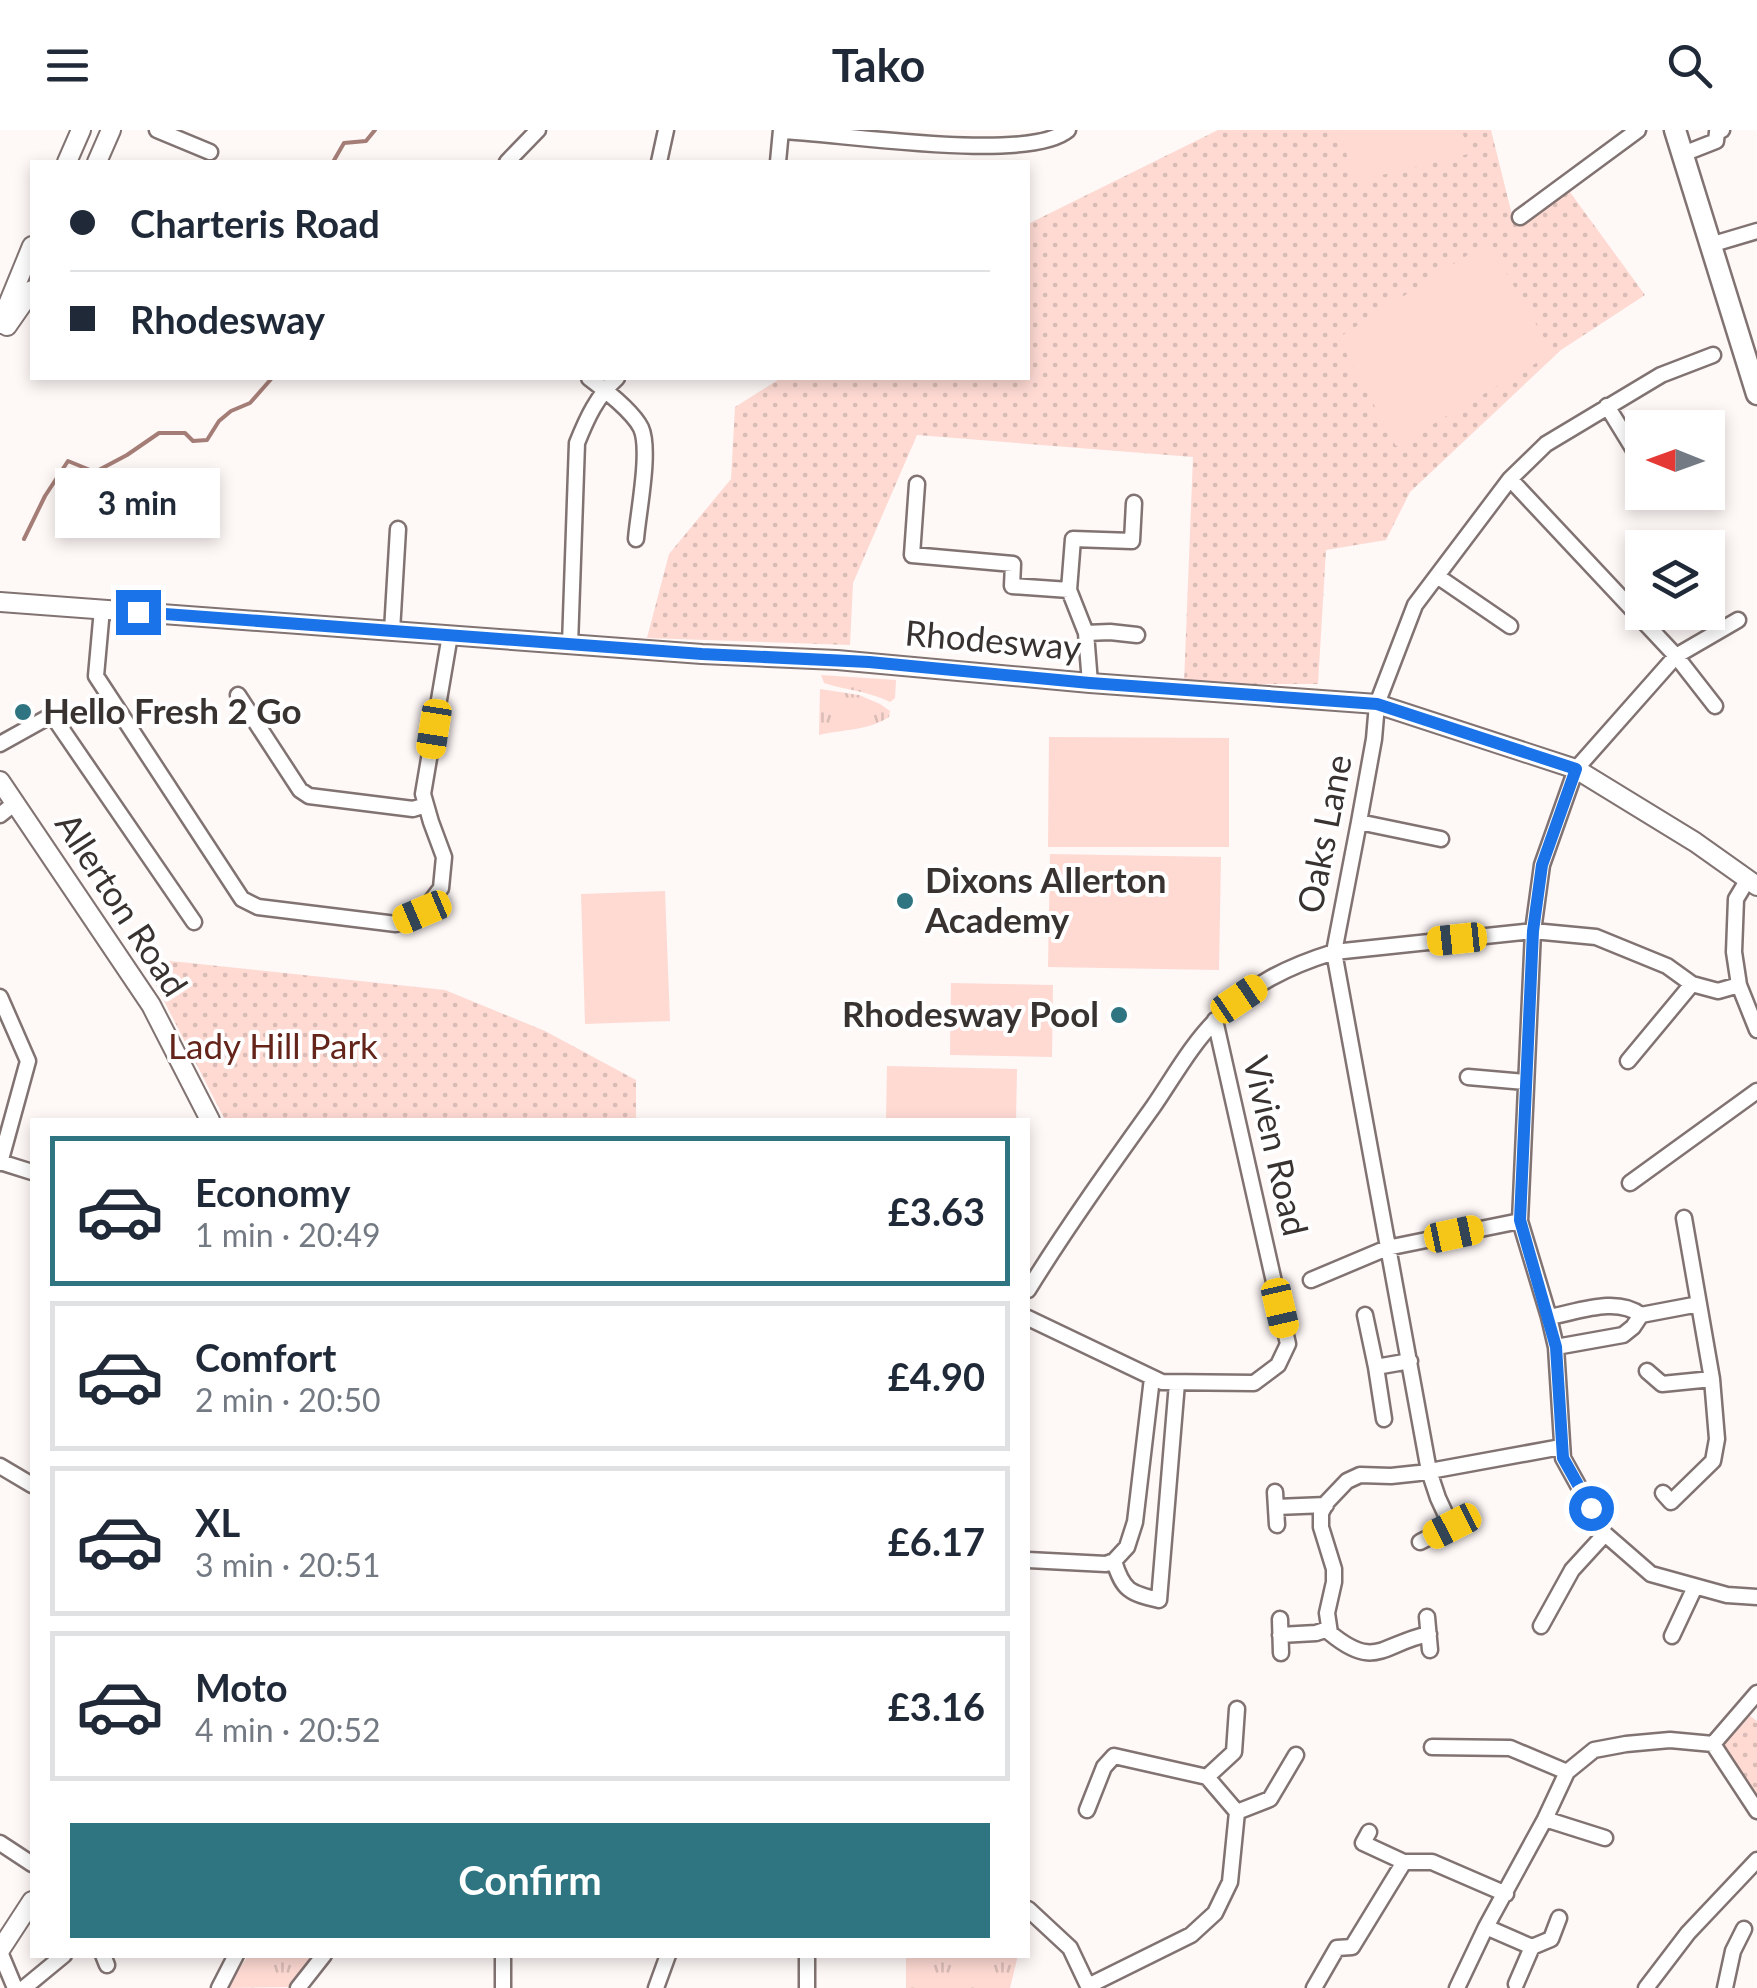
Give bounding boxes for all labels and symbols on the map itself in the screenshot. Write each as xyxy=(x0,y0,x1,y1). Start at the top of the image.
north arrow xyxy=(1625,410,1725,510)
callout: 3 min xyxy=(56,467,220,537)
route end xyxy=(116,590,161,635)
street label: Rhodesway xyxy=(903,610,1083,668)
place label: Hello Fresh 2 Go xyxy=(43,689,302,731)
car xyxy=(414,697,454,761)
marker: Hello Fresh 2 Go xyxy=(12,701,34,723)
street label: Oaks Lane xyxy=(1287,751,1359,916)
street label: Allerton Road xyxy=(48,804,197,1003)
place label: Dixons Allerton Academy xyxy=(924,858,1166,940)
car xyxy=(389,886,455,938)
marker: Dixons Allerton Academy xyxy=(894,890,916,912)
car xyxy=(1426,921,1488,957)
car xyxy=(1206,970,1272,1028)
place label: Rhodesway Pool xyxy=(842,992,1099,1034)
marker: Rhodesway Pool xyxy=(1108,1004,1130,1026)
park label: Lady Hill Park xyxy=(168,1024,378,1066)
street label: Vivien Road xyxy=(1236,1052,1318,1240)
car xyxy=(1422,1213,1486,1255)
car xyxy=(1259,1275,1301,1341)
route start xyxy=(1569,1486,1614,1531)
car xyxy=(1418,1499,1486,1553)

